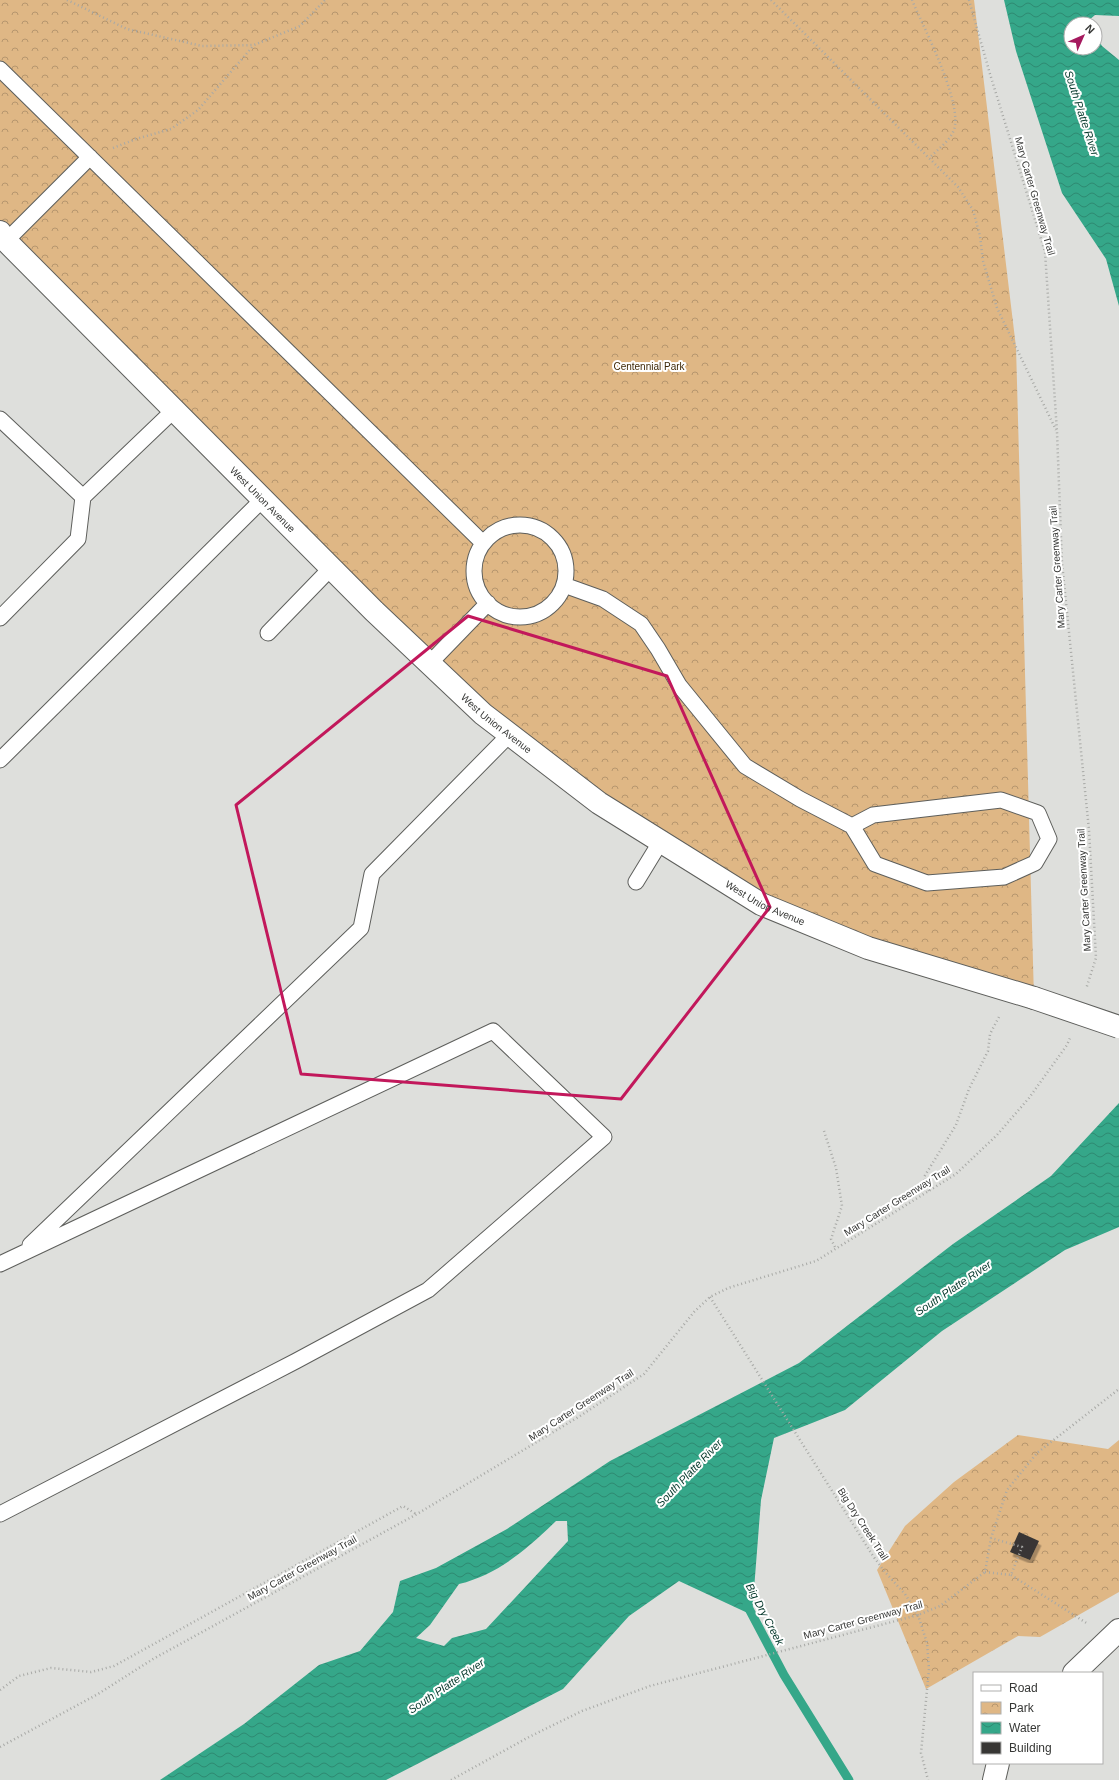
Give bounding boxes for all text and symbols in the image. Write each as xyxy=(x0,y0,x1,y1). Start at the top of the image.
north arrow xyxy=(1063,16,1103,56)
text: N xyxy=(1083,22,1097,36)
water label: South Platte River xyxy=(1063,69,1102,158)
street label: Mary Carter Greenway Trail xyxy=(1013,135,1057,257)
park label: Centennial Park xyxy=(613,361,686,372)
street label: West Union Avenue xyxy=(228,464,298,534)
street label: Mary Carter Greenway Trail xyxy=(1047,505,1067,629)
street label: West Union Avenue xyxy=(459,691,534,755)
street label: Mary Carter Greenway Trail xyxy=(1075,828,1093,952)
street label: West Union Avenue xyxy=(724,878,807,927)
street label: Mary Carter Greenway Trail xyxy=(842,1164,952,1238)
water label: South Platte River xyxy=(913,1257,994,1318)
street label: Mary Carter Greenway Trail xyxy=(527,1367,635,1443)
water label: South Platte River xyxy=(654,1436,725,1509)
street label: Big Dry Creek Trail xyxy=(836,1486,890,1562)
street label: Mary Carter Greenway Trail xyxy=(246,1533,358,1603)
water label: Big Dry Creek xyxy=(744,1581,787,1647)
street label: Mary Carter Greenway Trail xyxy=(802,1599,924,1641)
water label: South Platte River xyxy=(406,1655,487,1716)
legend xyxy=(973,1672,1103,1764)
text: Road xyxy=(1009,1681,1038,1695)
text: Park xyxy=(1009,1701,1035,1715)
text: Water xyxy=(1009,1721,1041,1735)
text: Building xyxy=(1009,1741,1052,1755)

